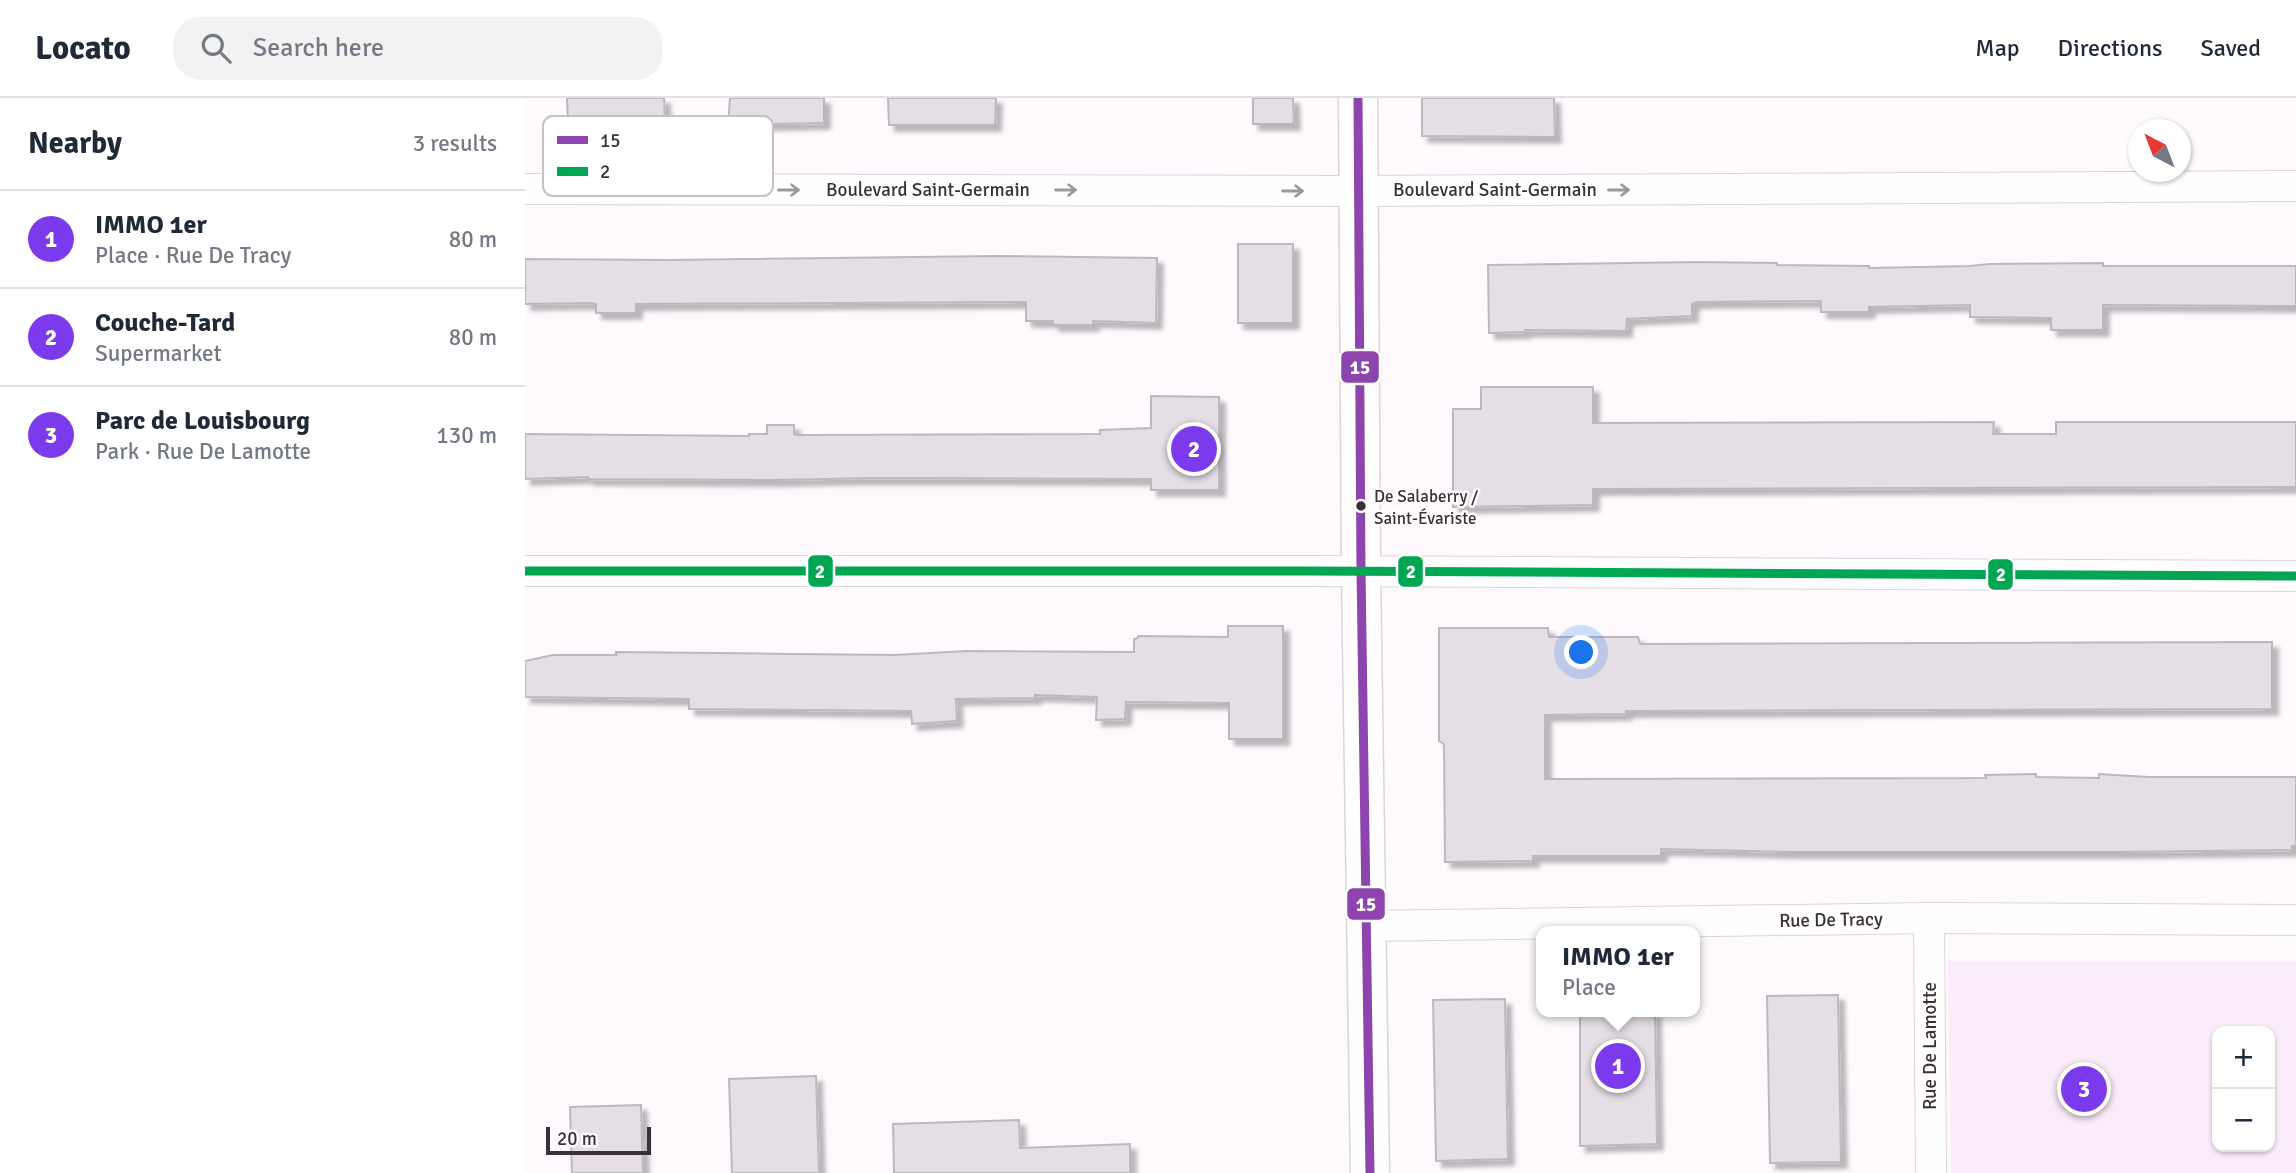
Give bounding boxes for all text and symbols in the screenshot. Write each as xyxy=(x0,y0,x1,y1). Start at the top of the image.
search box xyxy=(173,17,663,80)
text: Locato xyxy=(35,28,131,69)
icon: search xyxy=(197,29,235,67)
text: Search here xyxy=(253,32,384,64)
text: Map xyxy=(1975,33,2020,63)
text: Directions xyxy=(2058,33,2163,63)
text: Saved xyxy=(2201,33,2261,63)
legend xyxy=(543,116,773,196)
north arrow xyxy=(2128,119,2191,182)
text: Nearby xyxy=(28,125,122,162)
text: 3 results xyxy=(413,129,497,158)
text: 15 xyxy=(600,129,621,153)
text: 2 xyxy=(600,160,610,184)
street label: Boulevard Saint-Germain xyxy=(826,178,1030,202)
street label: Boulevard Saint-Germain xyxy=(1393,178,1597,202)
one-way arrow xyxy=(777,183,800,197)
one-way arrow xyxy=(1054,183,1077,197)
one-way arrow xyxy=(1607,183,1630,197)
one-way arrow xyxy=(1281,184,1304,198)
text: IMMO 1er xyxy=(95,209,207,241)
text: 1 xyxy=(45,225,57,254)
text: 80 m xyxy=(449,225,497,254)
text: Place · Rue De Tracy xyxy=(95,241,291,270)
text: Couche-Tard xyxy=(95,307,235,339)
text: 2 xyxy=(45,323,57,352)
text: 80 m xyxy=(449,323,497,352)
text: Supermarket xyxy=(95,339,222,368)
line badge: 15 xyxy=(1340,350,1380,384)
text: 15 xyxy=(1350,356,1370,380)
text: Parc de Louisbourg xyxy=(95,405,310,437)
text: 3 xyxy=(45,421,57,450)
text: 130 m xyxy=(436,421,497,450)
pin: 2 xyxy=(1171,423,1217,475)
text: Park · Rue De Lamotte xyxy=(95,437,311,466)
place label: De Salaberry / Saint-Évariste xyxy=(1374,486,1479,529)
marker: De Salaberry / Saint-Évariste xyxy=(1354,499,1368,513)
line badge: 2 xyxy=(807,554,834,588)
line badge: 2 xyxy=(1397,555,1424,588)
line badge: 2 xyxy=(1987,558,2014,591)
text: 2 xyxy=(815,560,825,584)
text: 2 xyxy=(1406,560,1416,584)
text: 2 xyxy=(1996,563,2006,587)
your location xyxy=(1564,635,1598,669)
line badge: 15 xyxy=(1346,887,1386,921)
text: 15 xyxy=(1356,893,1376,917)
street label: Rue De Tracy xyxy=(1779,907,1883,933)
popup xyxy=(1536,926,1700,1017)
text: IMMO 1er xyxy=(1562,941,1674,973)
text: Place xyxy=(1562,973,1616,1002)
street label: Rue De Lamotte xyxy=(1918,982,1942,1110)
map controls xyxy=(2212,1026,2275,1152)
button: + xyxy=(2212,1026,2275,1089)
pin: 1 xyxy=(1595,1040,1641,1092)
pin: 3 xyxy=(2061,1063,2107,1115)
button: − xyxy=(2212,1089,2275,1152)
scale bar xyxy=(546,1124,651,1156)
text: 20 m xyxy=(557,1127,597,1151)

